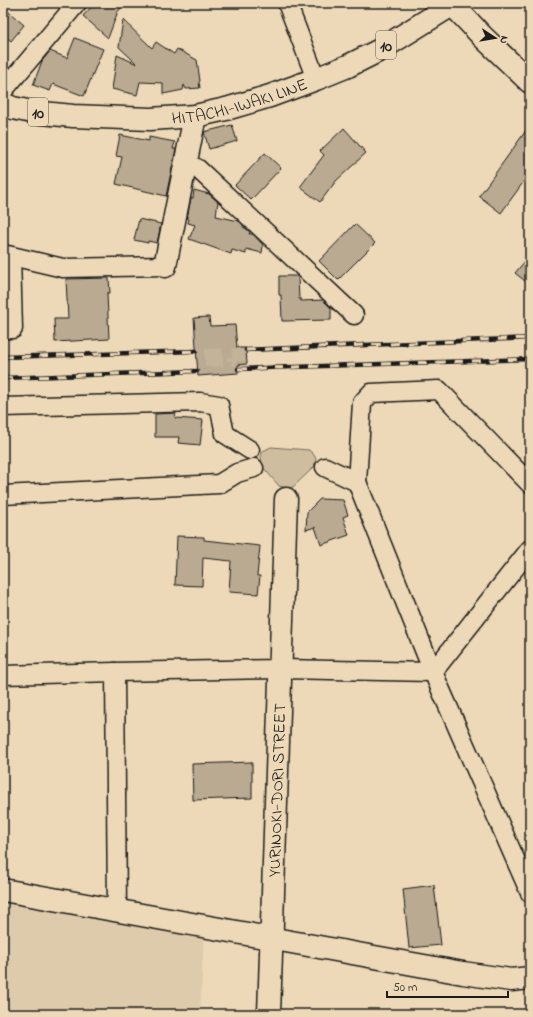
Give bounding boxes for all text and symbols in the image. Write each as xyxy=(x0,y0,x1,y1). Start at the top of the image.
north arrow xyxy=(475,18,515,58)
road number: 10 xyxy=(376,31,396,59)
text: N xyxy=(495,35,512,45)
street label: HITACHI-IWAKI LINE xyxy=(171,72,311,132)
road number: 10 xyxy=(28,98,48,126)
street label: YURINOKI-DORI STREET xyxy=(263,703,293,878)
scale bar xyxy=(387,973,508,999)
text: 50 m xyxy=(393,979,417,997)

